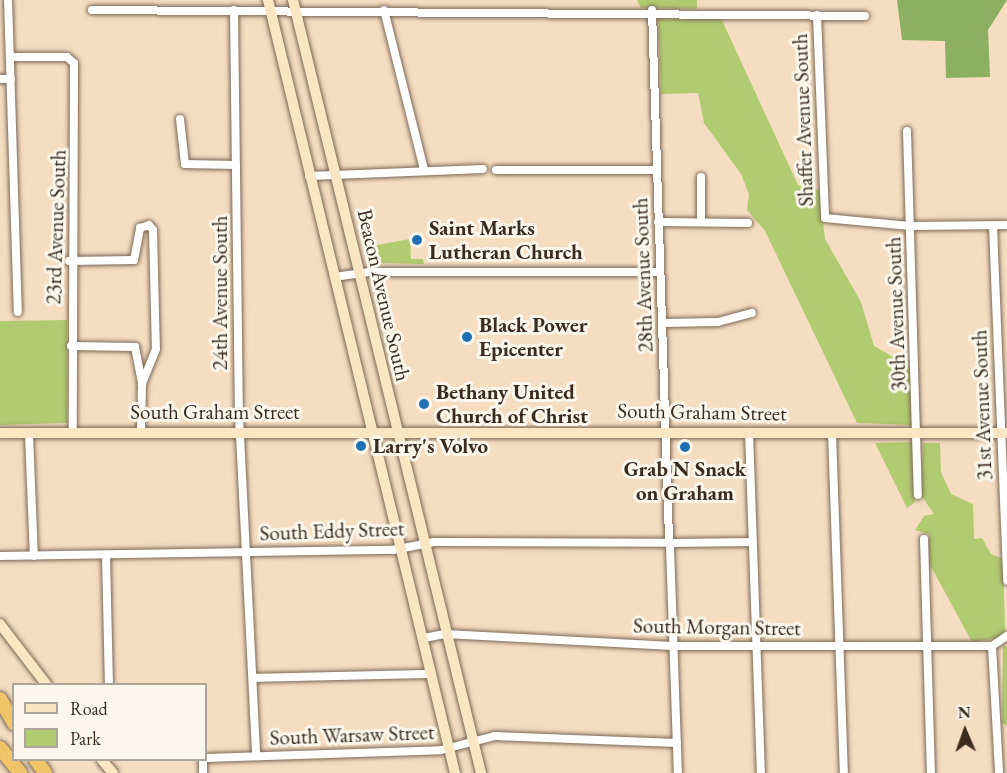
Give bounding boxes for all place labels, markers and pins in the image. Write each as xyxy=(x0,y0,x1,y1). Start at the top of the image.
place label: Saint Marks Lutheran Church xyxy=(429,215,583,265)
marker: Saint Marks Lutheran Church xyxy=(410,233,424,247)
place label: Black Power Epicenter xyxy=(479,312,587,362)
marker: Black Power Epicenter xyxy=(460,330,474,344)
place label: Bethany United Church of Christ xyxy=(436,379,588,429)
marker: Bethany United Church of Christ xyxy=(417,397,431,411)
place label: Larry's Volvo xyxy=(373,433,488,459)
marker: Larry's Volvo xyxy=(354,439,368,453)
marker: Grab N Snack on Graham xyxy=(678,440,692,454)
place label: Grab N Snack on Graham xyxy=(624,456,746,506)

